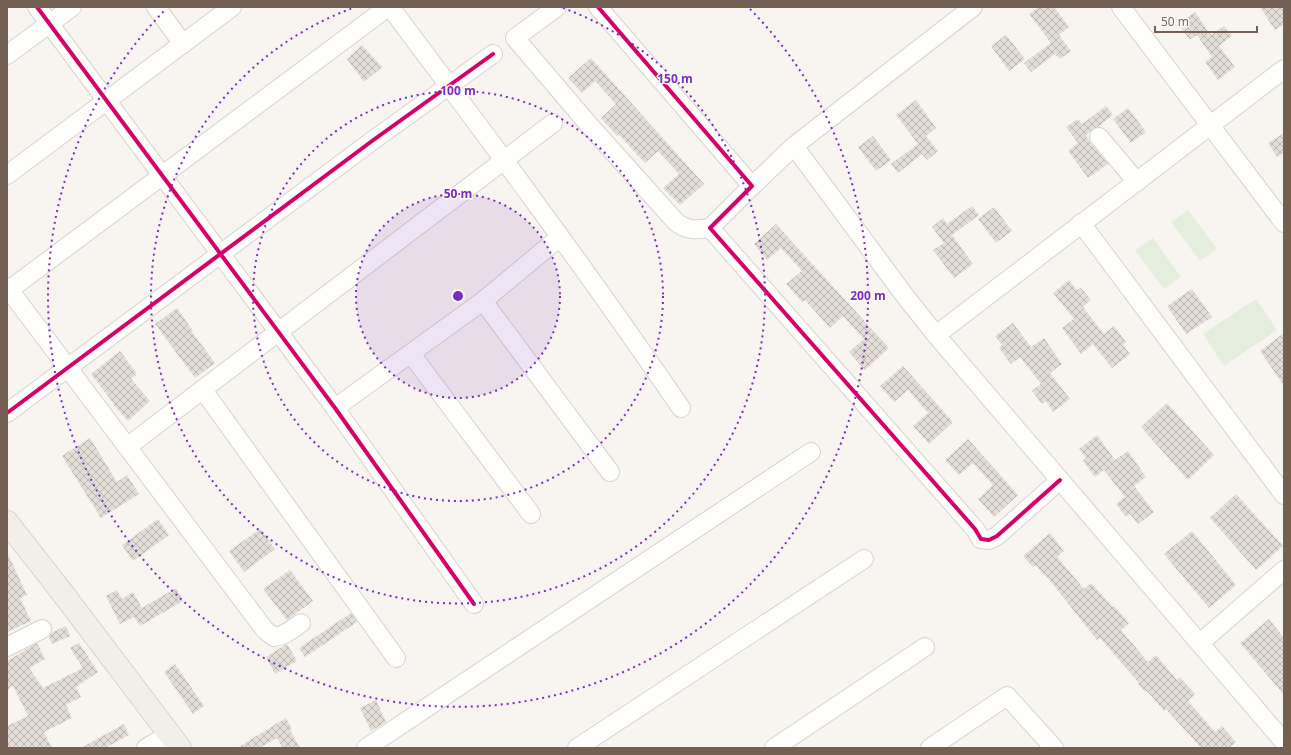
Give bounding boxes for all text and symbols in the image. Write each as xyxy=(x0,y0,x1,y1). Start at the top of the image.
scale bar xyxy=(1155,8,1257,34)
text: 50 m xyxy=(1161,13,1189,30)
text: 150 m xyxy=(657,70,693,87)
text: 100 m xyxy=(440,82,476,99)
text: 50 m xyxy=(444,185,472,202)
text: 200 m xyxy=(850,287,886,304)
centre of rings xyxy=(451,289,465,303)

